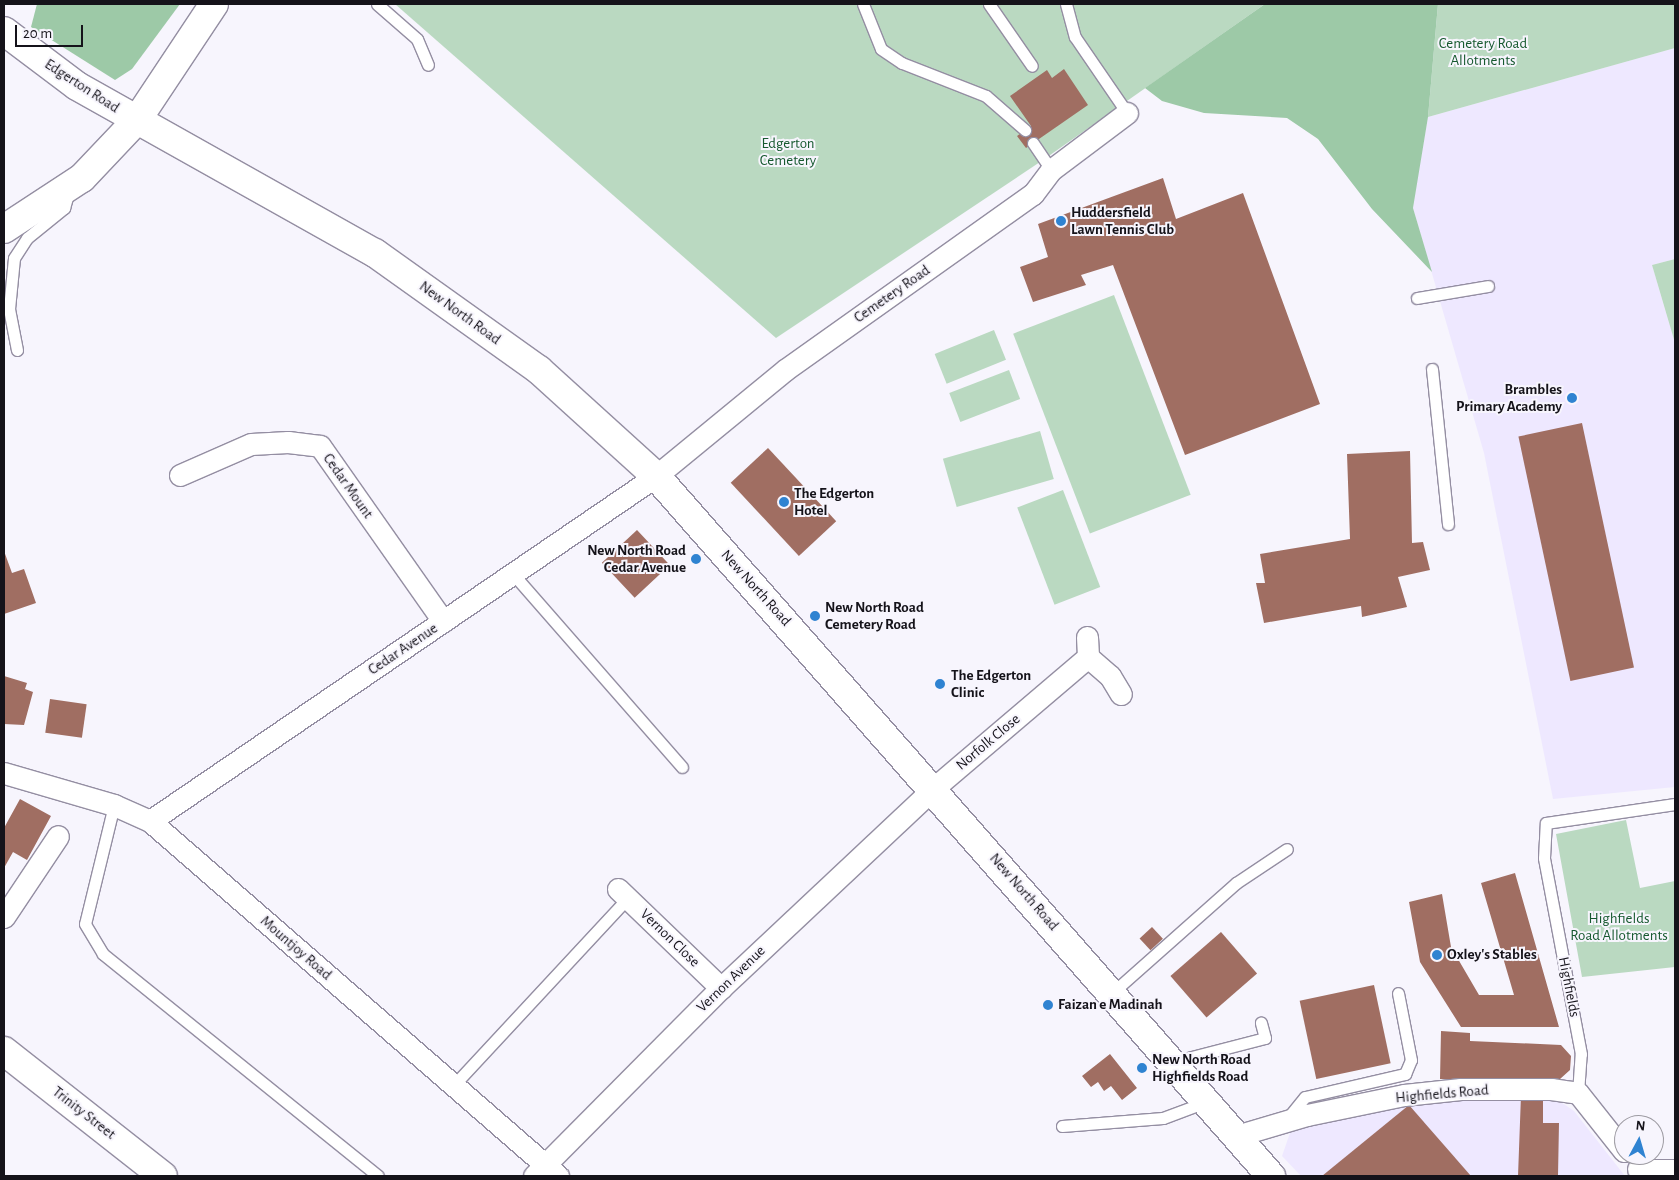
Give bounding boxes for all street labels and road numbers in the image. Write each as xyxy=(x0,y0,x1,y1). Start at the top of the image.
street label: Edgerton Road xyxy=(41,55,123,117)
street label: Cemetery Road xyxy=(851,261,933,327)
street label: New North Road xyxy=(416,277,504,349)
street label: Cedar Mount xyxy=(319,450,377,522)
street label: New North Road xyxy=(717,546,795,630)
street label: Cedar Avenue xyxy=(365,619,441,679)
street label: Norfolk Close xyxy=(952,710,1024,774)
street label: New North Road xyxy=(986,850,1062,934)
street label: Vernon Close xyxy=(636,905,704,971)
street label: Mountjoy Road xyxy=(257,912,335,984)
street label: Vernon Avenue xyxy=(693,942,769,1016)
street label: Highfields xyxy=(1554,955,1584,1019)
street label: Highfields Road xyxy=(1395,1081,1489,1107)
street label: Trinity Street xyxy=(49,1083,119,1143)

